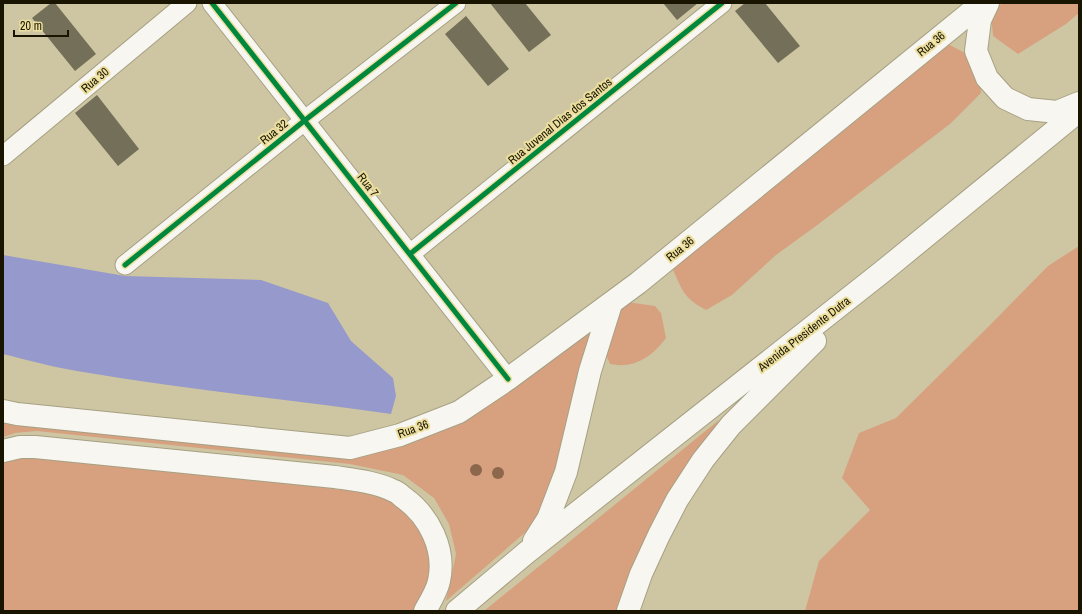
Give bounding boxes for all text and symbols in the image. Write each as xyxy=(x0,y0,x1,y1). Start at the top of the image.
scale bar xyxy=(14,12,68,38)
text: 20 m xyxy=(20,18,42,34)
street label: Rua 36 xyxy=(914,28,948,60)
street label: Rua 30 xyxy=(78,64,112,96)
street label: Rua Juvenal Dias dos Santos xyxy=(505,74,615,168)
street label: Rua 32 xyxy=(257,116,291,148)
street label: Rua 7 xyxy=(354,170,383,201)
street label: Rua 36 xyxy=(663,233,697,265)
street label: Avenida Presidente Dutra xyxy=(754,293,854,376)
street label: Rua 36 xyxy=(395,416,431,442)

